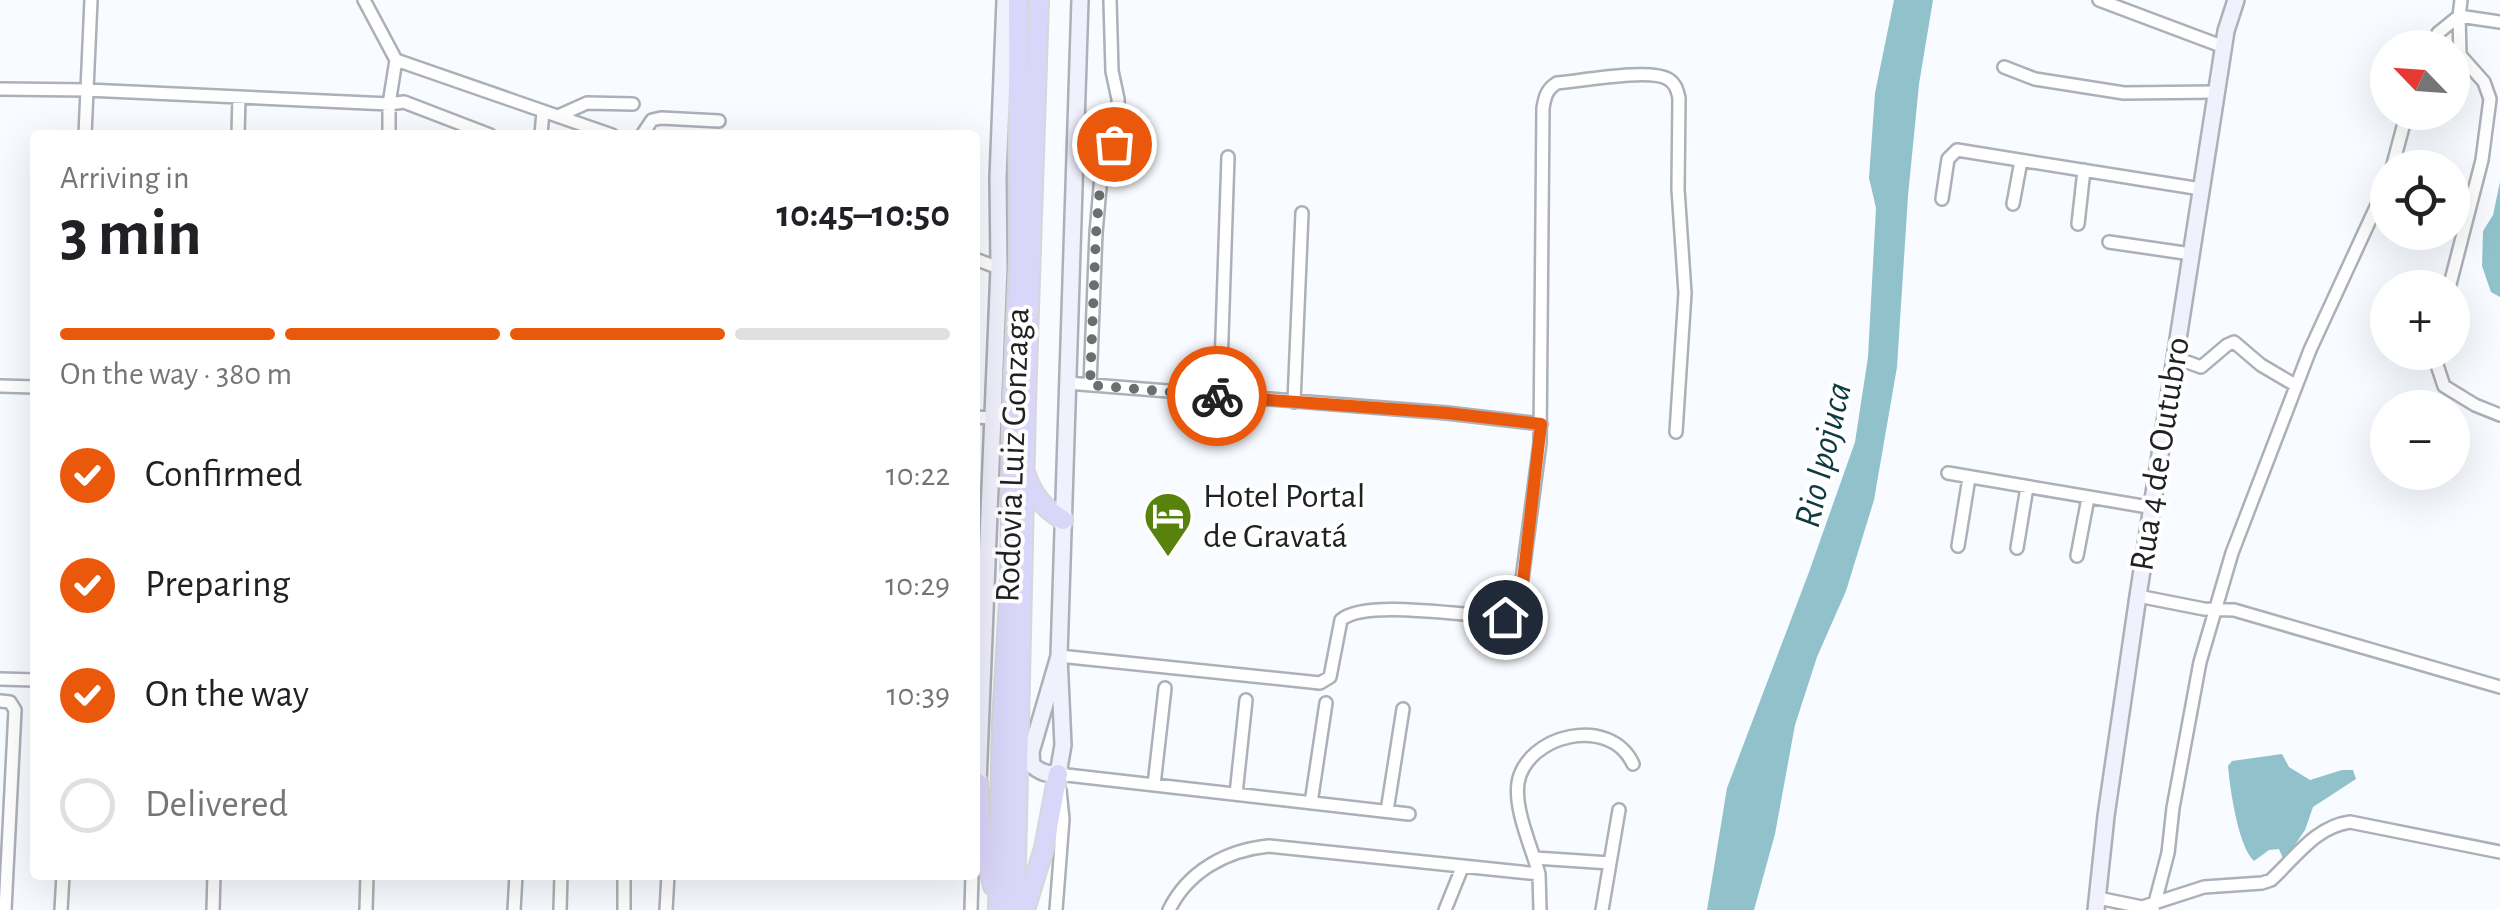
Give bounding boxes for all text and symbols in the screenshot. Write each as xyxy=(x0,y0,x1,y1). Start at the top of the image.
north arrow xyxy=(2370,30,2470,130)
map controls xyxy=(2370,30,2470,490)
pin xyxy=(1072,102,1157,187)
icon: bag xyxy=(1087,117,1142,172)
button: locate xyxy=(2370,150,2470,250)
text: Arriving in xyxy=(60,162,189,194)
text: 10:45–10:50 xyxy=(776,196,950,234)
text: 3 min xyxy=(60,202,202,267)
button: + xyxy=(2370,270,2470,370)
street label: Rodovia Luiz Gonzaga xyxy=(990,307,1036,603)
street label: Rua 4 de Outubro xyxy=(2124,335,2196,573)
courier xyxy=(1167,346,1267,446)
text: On the way · 380 m xyxy=(60,358,292,390)
icon: bike xyxy=(1190,369,1245,424)
water label: Rio Ipojuca xyxy=(1789,379,1859,531)
button: − xyxy=(2370,390,2470,490)
icon: check xyxy=(60,448,115,503)
text: Confirmed xyxy=(145,456,302,494)
text: 10:22 xyxy=(886,459,950,491)
place label: Hotel Portal de Gravatá xyxy=(1203,479,1366,554)
hotel icon: Hotel Portal de Gravatá xyxy=(1142,490,1194,558)
icon: check xyxy=(60,558,115,613)
text: Preparing xyxy=(145,566,290,604)
text: 10:29 xyxy=(885,569,950,601)
pin xyxy=(1463,575,1548,660)
icon: home xyxy=(1478,590,1533,645)
icon: check xyxy=(60,668,115,723)
text: On the way xyxy=(145,676,309,714)
text: 10:39 xyxy=(887,679,950,711)
text: Delivered xyxy=(145,786,288,824)

